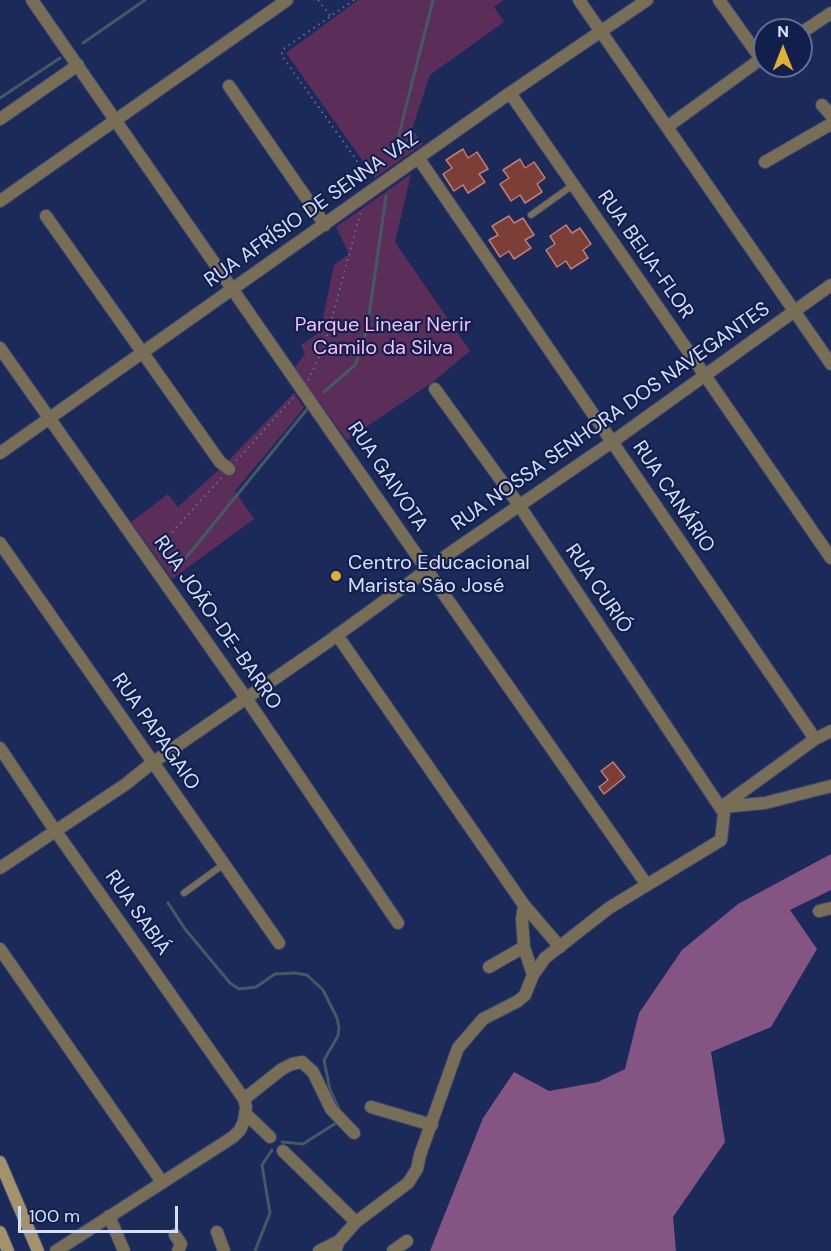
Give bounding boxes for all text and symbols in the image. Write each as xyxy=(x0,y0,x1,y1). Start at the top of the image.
north arrow xyxy=(753,18,813,78)
text: N xyxy=(777,21,789,42)
street label: RUA AFRÍSIO DE SENNA VAZ xyxy=(200,127,424,293)
street label: RUA BEIJA-FLOR xyxy=(592,186,698,324)
street label: RUA NOSSA SENHORA DOS NAVEGANTES xyxy=(447,297,775,537)
park label: Parque Linear Nerir Camilo da Silva xyxy=(295,314,471,361)
street label: RUA GAIVOTA xyxy=(342,418,432,536)
street label: RUA CANÁRIO xyxy=(627,437,719,557)
street label: RUA JOÃO-DE-BARRO xyxy=(148,532,286,714)
street label: RUA CURIÓ xyxy=(559,540,637,638)
place label: Centro Educacional Marista São José xyxy=(348,552,530,599)
marker: Centro Educacional Marista São José xyxy=(329,569,343,583)
street label: RUA PAPAGAIO xyxy=(106,669,204,795)
street label: RUA SABIÁ xyxy=(99,866,175,960)
scale bar xyxy=(21,1194,182,1232)
text: 100 m xyxy=(29,1204,80,1228)

